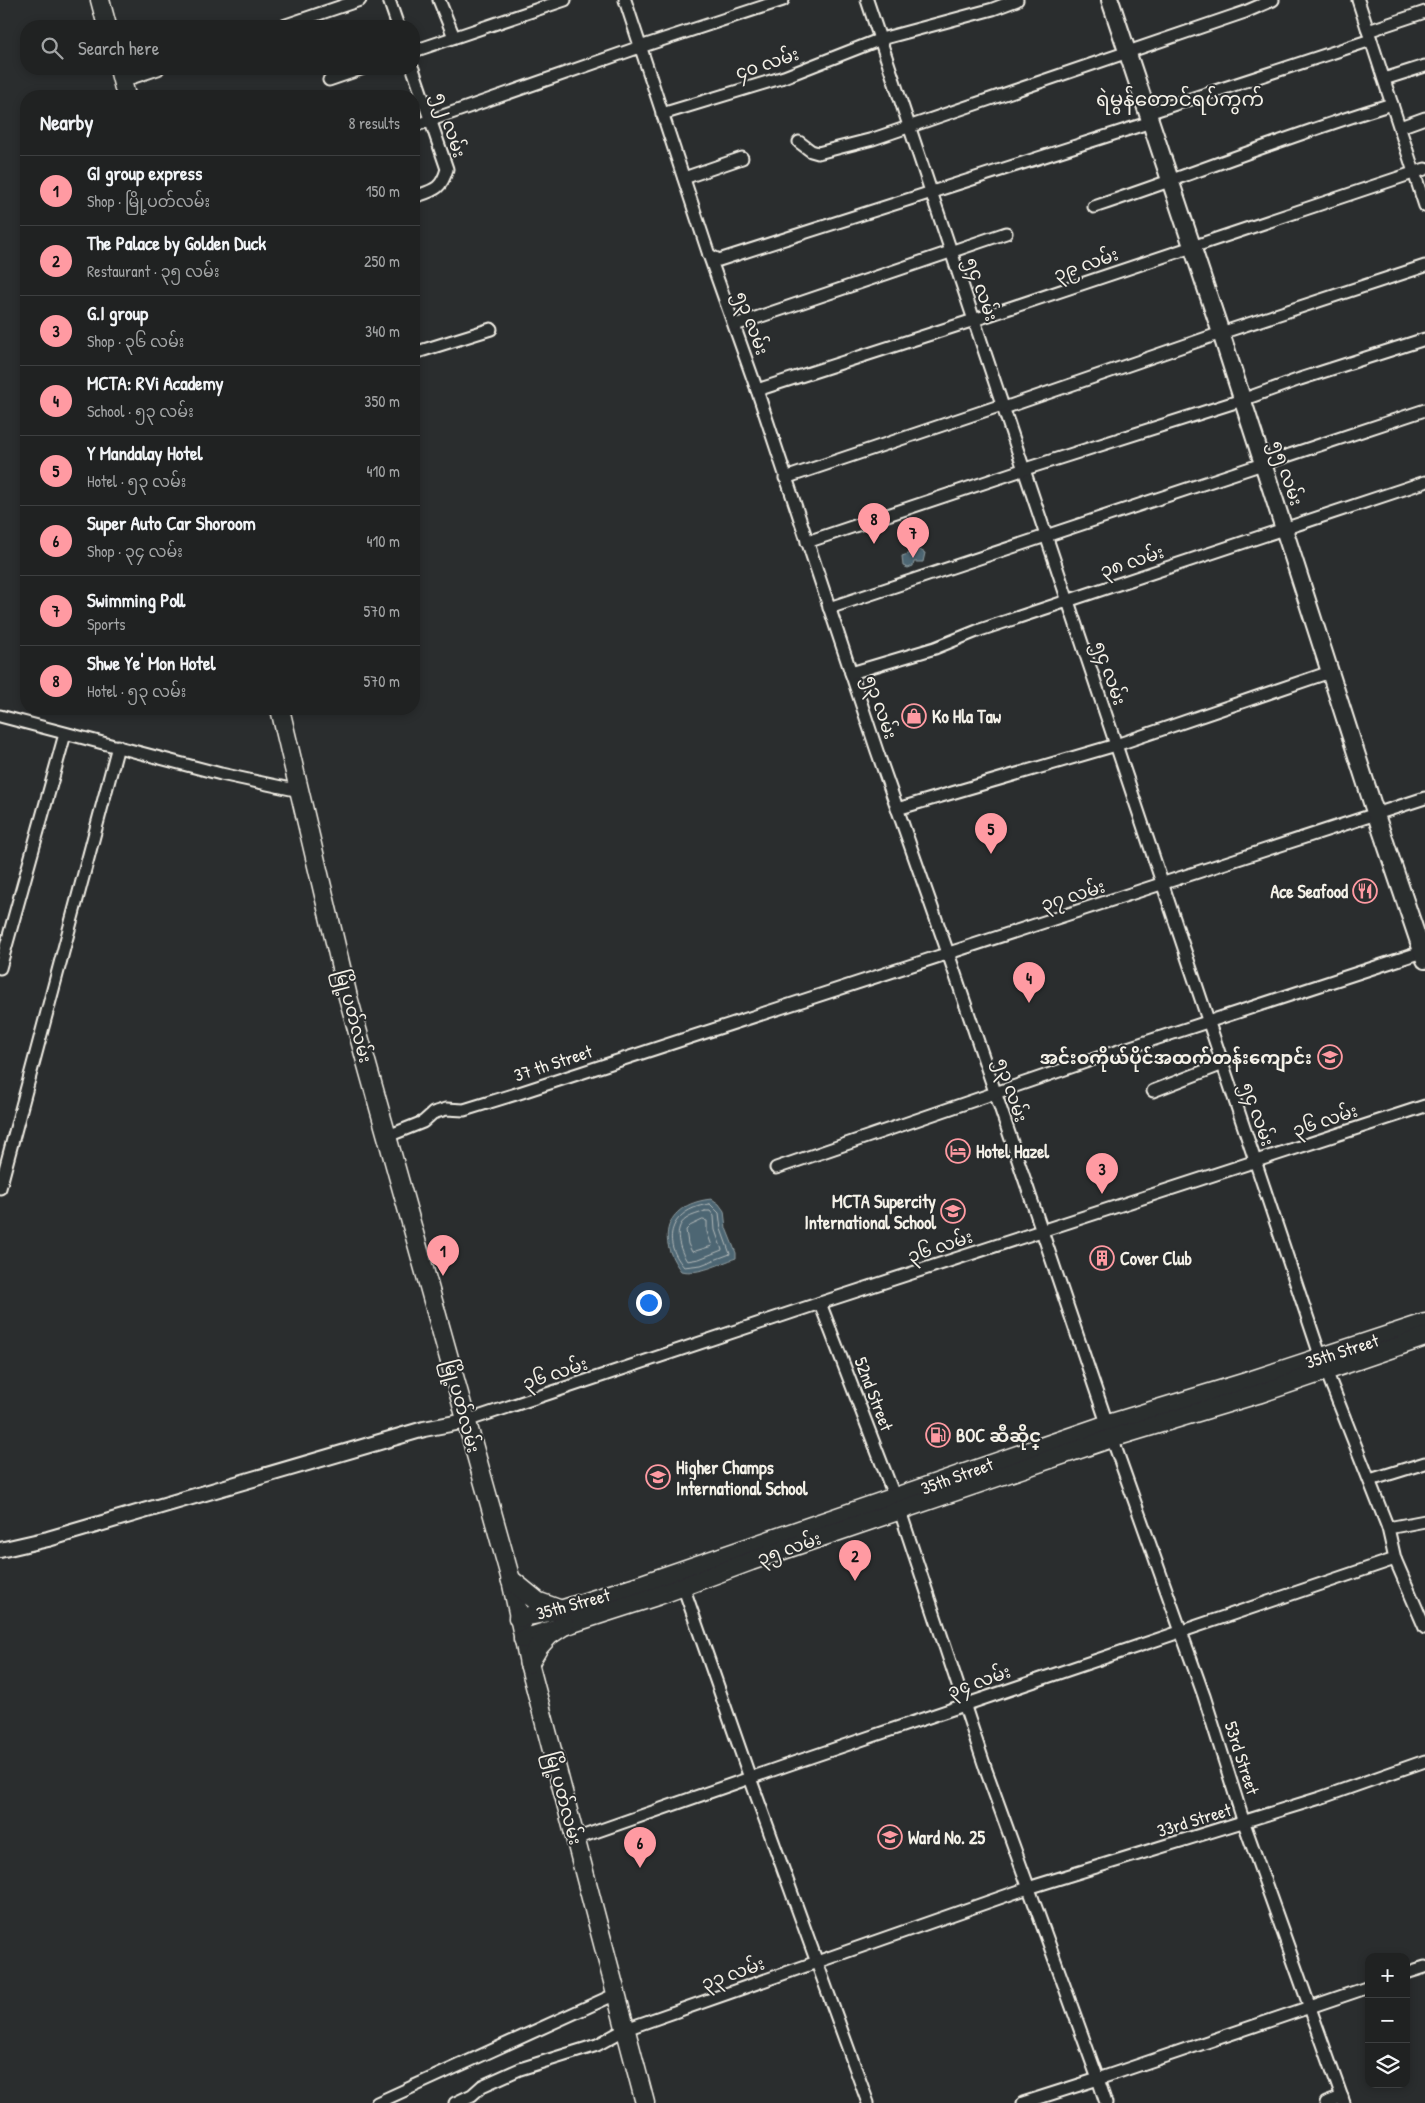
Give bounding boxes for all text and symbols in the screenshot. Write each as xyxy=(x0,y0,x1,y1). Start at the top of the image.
search box xyxy=(20,20,420,75)
icon: search xyxy=(38,34,66,62)
text: Search here xyxy=(78,35,159,61)
street label: ၄၀ လမ်း xyxy=(732,41,803,88)
district label: ရဲမွန်တောင်ရပ်ကွက် xyxy=(1096,85,1264,115)
street label: ၅၂ လမ်း xyxy=(425,89,472,162)
text: Nearby xyxy=(40,108,93,137)
text: 8 results xyxy=(348,112,400,134)
text: GI group express xyxy=(87,160,202,186)
text: 1 xyxy=(53,180,59,202)
text: 150 m xyxy=(366,180,400,202)
text: Shop · မြို့ပတ်လမ်း xyxy=(87,190,210,212)
text: The Palace by Golden Duck xyxy=(87,230,266,256)
street label: ၃၉ လမ်း xyxy=(1050,241,1123,290)
text: 2 xyxy=(52,250,60,272)
text: 250 m xyxy=(364,250,400,272)
street label: ၅၄ လမ်း xyxy=(957,254,1005,325)
text: Restaurant · ၃၅ လမ်း xyxy=(87,260,219,282)
street label: ၅၃ လမ်း xyxy=(726,288,775,359)
text: G.I group xyxy=(87,300,148,326)
text: 3 xyxy=(52,320,60,342)
text: 340 m xyxy=(365,320,400,342)
text: Shop · ၃၆ လမ်း xyxy=(87,330,184,352)
text: MCTA: RVi Academy xyxy=(87,370,224,396)
text: 4 xyxy=(53,390,59,412)
text: 350 m xyxy=(364,390,400,412)
text: School · ၅၃ လမ်း xyxy=(87,400,194,422)
street label: ၅၅ လမ်း xyxy=(1262,437,1309,510)
text: Y Mandalay Hotel xyxy=(87,440,203,466)
text: 5 xyxy=(53,460,59,482)
text: 410 m xyxy=(366,460,400,482)
text: Hotel · ၅၃ လမ်း xyxy=(87,470,186,492)
pin: 8 xyxy=(858,503,890,544)
text: Super Auto Car Shoroom xyxy=(87,510,256,536)
pin: 7 xyxy=(897,517,929,558)
text: 6 xyxy=(53,530,59,552)
text: 410 m xyxy=(366,530,400,552)
street label: ၃၈ လမ်း xyxy=(1097,539,1168,586)
text: Shop · ၃၄ လမ်း xyxy=(87,540,183,562)
text: Swimming Poll xyxy=(87,587,185,613)
text: 7 xyxy=(52,600,60,622)
text: 570 m xyxy=(364,600,400,622)
text: Sports xyxy=(87,613,125,635)
street label: ၅၄ လမ်း xyxy=(1085,638,1133,709)
text: Shwe Ye' Mon Hotel xyxy=(87,650,216,676)
text: 8 xyxy=(53,670,59,692)
text: 570 m xyxy=(364,670,400,692)
street label: ၅၃ လမ်း xyxy=(856,672,904,743)
text: Hotel · ၅၃ လမ်း xyxy=(87,680,186,702)
shop icon: Ko Hla Taw xyxy=(901,703,927,729)
place label: Ko Hla Taw xyxy=(932,704,1002,729)
pin: 5 xyxy=(975,813,1007,854)
street label: ၃၇ လမ်း xyxy=(1038,873,1109,919)
restaurant icon: Ace Seafood xyxy=(1352,878,1378,904)
place label: Ace Seafood xyxy=(1270,879,1348,904)
pin: 4 xyxy=(1013,962,1045,1003)
street label: မြို့ပတ်လမ်း xyxy=(327,966,379,1066)
street label: 37 th Street xyxy=(511,1038,596,1087)
school or university icon: အင်းဝကိုယ်ပိုင်အထက်တန်းကျောင်း xyxy=(1317,1044,1343,1070)
place label: အင်းဝကိုယ်ပိုင်အထက်တန်းကျောင်း xyxy=(1040,1045,1312,1073)
street label: ၅၃ လမ်း xyxy=(987,1055,1034,1126)
street label: ၅၄ လမ်း xyxy=(1233,1079,1281,1150)
street label: ၃၆ လမ်း xyxy=(1289,1098,1362,1145)
hotel icon: Hotel Hazel xyxy=(945,1138,971,1164)
place label: Hotel Hazel xyxy=(976,1139,1050,1164)
pin: 3 xyxy=(1086,1153,1118,1194)
place label: MCTA Supercity International School xyxy=(804,1189,937,1235)
school or university icon: MCTA Supercity International School xyxy=(940,1198,966,1224)
street label: ၃၆ လမ်း xyxy=(904,1224,977,1271)
pin: 1 xyxy=(427,1235,459,1276)
building icon: Cover Club xyxy=(1089,1245,1115,1271)
place label: Cover Club xyxy=(1120,1246,1192,1271)
your location xyxy=(636,1290,662,1316)
street label: 35th Street xyxy=(1302,1327,1383,1375)
street label: ၃၆ လမ်း xyxy=(519,1351,592,1398)
street label: 52nd Street xyxy=(848,1353,900,1435)
street label: မြို့ပတ်လမ်း xyxy=(435,1356,487,1456)
fuel station icon: BOC ဆီဆိုင္ xyxy=(925,1422,951,1448)
place label: BOC ဆီဆိုင္ xyxy=(956,1423,1041,1450)
street label: 35th Street xyxy=(917,1451,997,1501)
place label: Higher Champs International School xyxy=(676,1455,809,1501)
school or university icon: Higher Champs International School xyxy=(645,1464,671,1490)
street label: ၃၅ လမ်း xyxy=(754,1525,825,1573)
pin: 2 xyxy=(839,1540,871,1581)
street label: 35th Street xyxy=(533,1582,613,1626)
street label: ၃၄ လမ်း xyxy=(944,1659,1015,1706)
street label: 53rd Street xyxy=(1218,1718,1266,1799)
street label: မြို့ပတ်လမ်း xyxy=(537,1748,589,1848)
street label: 33rd Street xyxy=(1154,1797,1235,1843)
school or university icon: Ward No. 25 xyxy=(877,1824,903,1850)
place label: Ward No. 25 xyxy=(908,1825,985,1850)
pin: 6 xyxy=(624,1827,656,1868)
street label: ၃၃ လမ်း xyxy=(698,1951,769,1998)
map controls xyxy=(1365,1953,1410,2088)
button: + xyxy=(1365,1953,1410,1998)
button: − xyxy=(1365,1998,1410,2043)
button: layers xyxy=(1365,2043,1410,2088)

